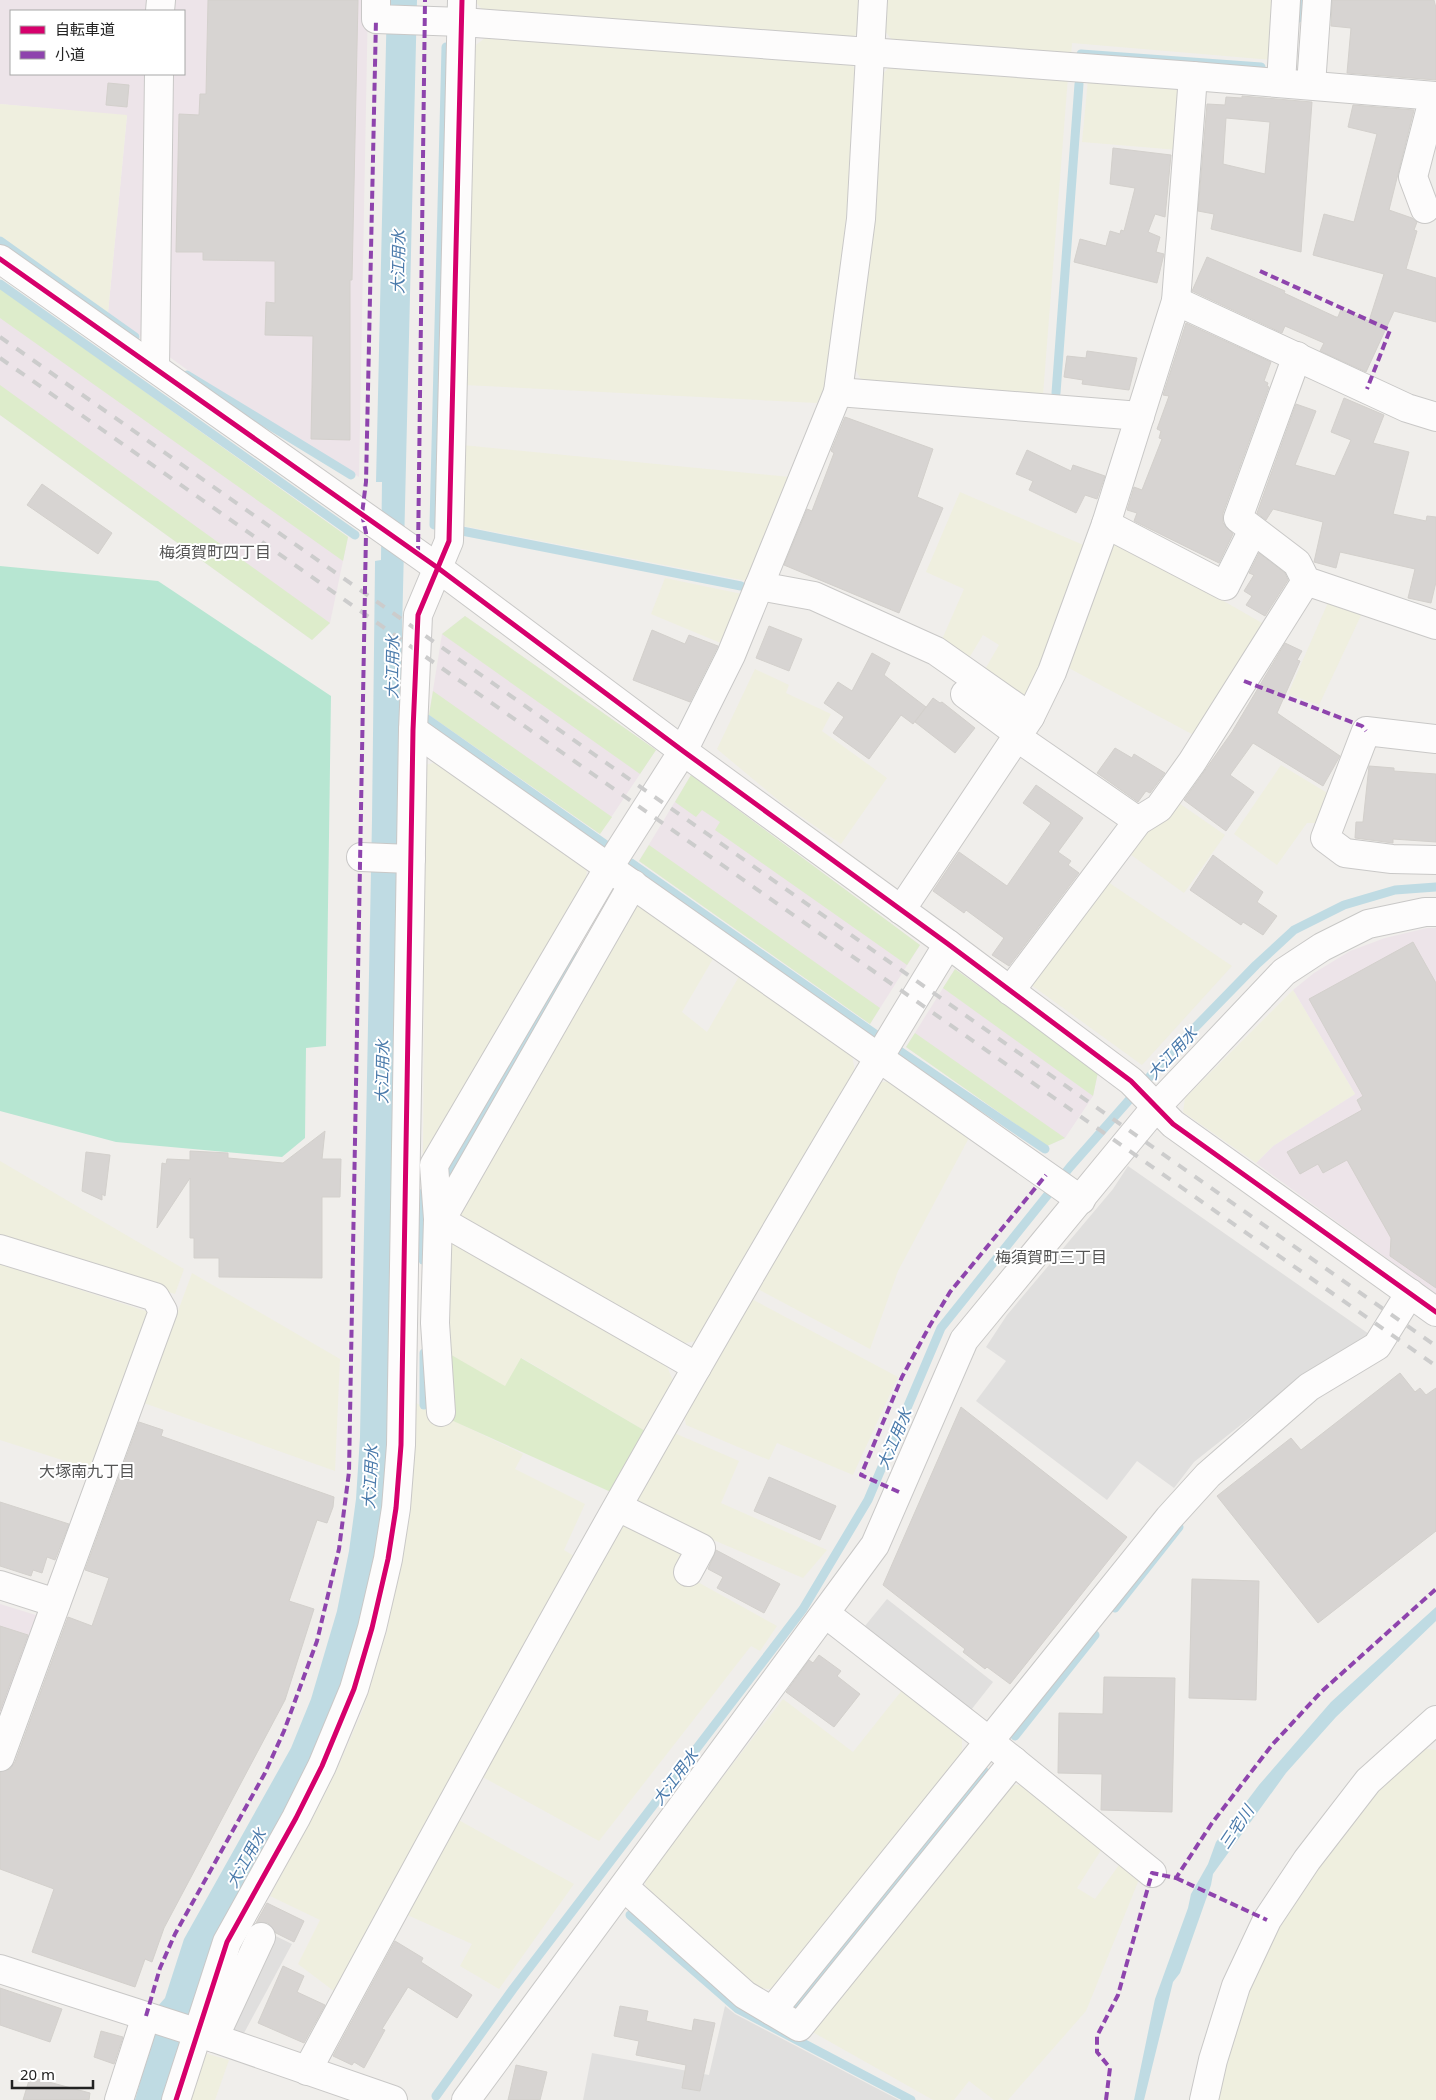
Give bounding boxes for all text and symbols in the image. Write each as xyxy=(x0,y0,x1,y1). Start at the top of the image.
legend xyxy=(10,10,185,75)
text: 自転車道 xyxy=(55,19,115,39)
text: 小道 xyxy=(55,44,85,64)
water label: 大江用水 xyxy=(386,228,410,294)
district label: 梅須賀町四丁目 xyxy=(159,541,271,563)
water label: 大江用水 xyxy=(380,633,404,699)
water label: 大江用水 xyxy=(1142,1021,1203,1084)
water label: 大江用水 xyxy=(370,1038,394,1104)
district label: 梅須賀町三丁目 xyxy=(995,1246,1107,1268)
water label: 大江用水 xyxy=(871,1403,917,1473)
water label: 大江用水 xyxy=(357,1442,383,1510)
district label: 大塚南九丁目 xyxy=(39,1460,135,1482)
water label: 大江用水 xyxy=(647,1743,704,1809)
water label: 三宅川 xyxy=(1213,1799,1260,1853)
water label: 大江用水 xyxy=(221,1823,272,1891)
scale bar xyxy=(12,2058,94,2090)
text: 20 m xyxy=(20,2064,55,2084)

